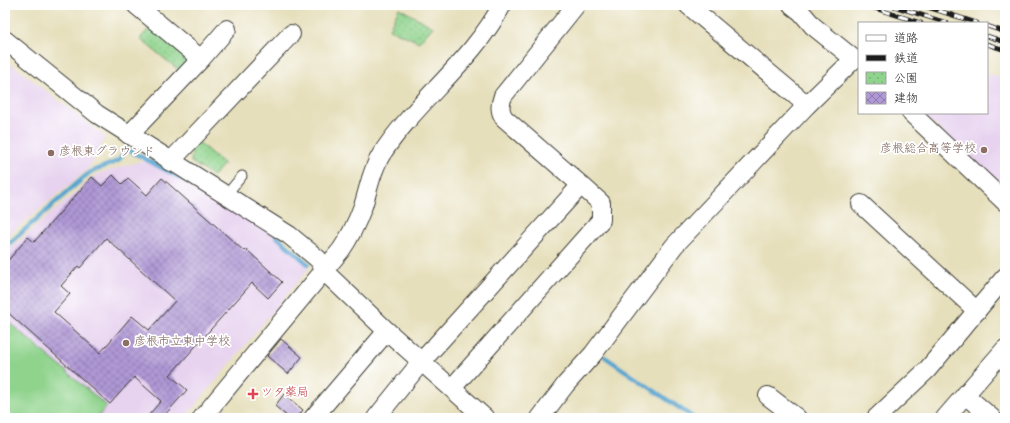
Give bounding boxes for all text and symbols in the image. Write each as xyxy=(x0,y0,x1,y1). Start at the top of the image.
legend xyxy=(858,22,988,114)
text: 道路 xyxy=(894,32,918,47)
text: 鉄道 xyxy=(894,52,918,67)
text: 公園 xyxy=(894,72,918,87)
text: 建物 xyxy=(894,92,918,107)
place label: 彦根総合高等学校 xyxy=(880,142,976,157)
place label: 彦根東グラウンド xyxy=(59,145,155,160)
marker: 彦根総合高等学校 xyxy=(979,145,989,155)
marker: 彦根東グラウンド xyxy=(46,148,56,158)
place label: 彦根市立東中学校 xyxy=(134,335,230,350)
marker: 彦根市立東中学校 xyxy=(121,338,131,348)
place label: ツタ薬局 xyxy=(261,386,309,401)
marker: ツタ薬局 xyxy=(248,389,258,399)

